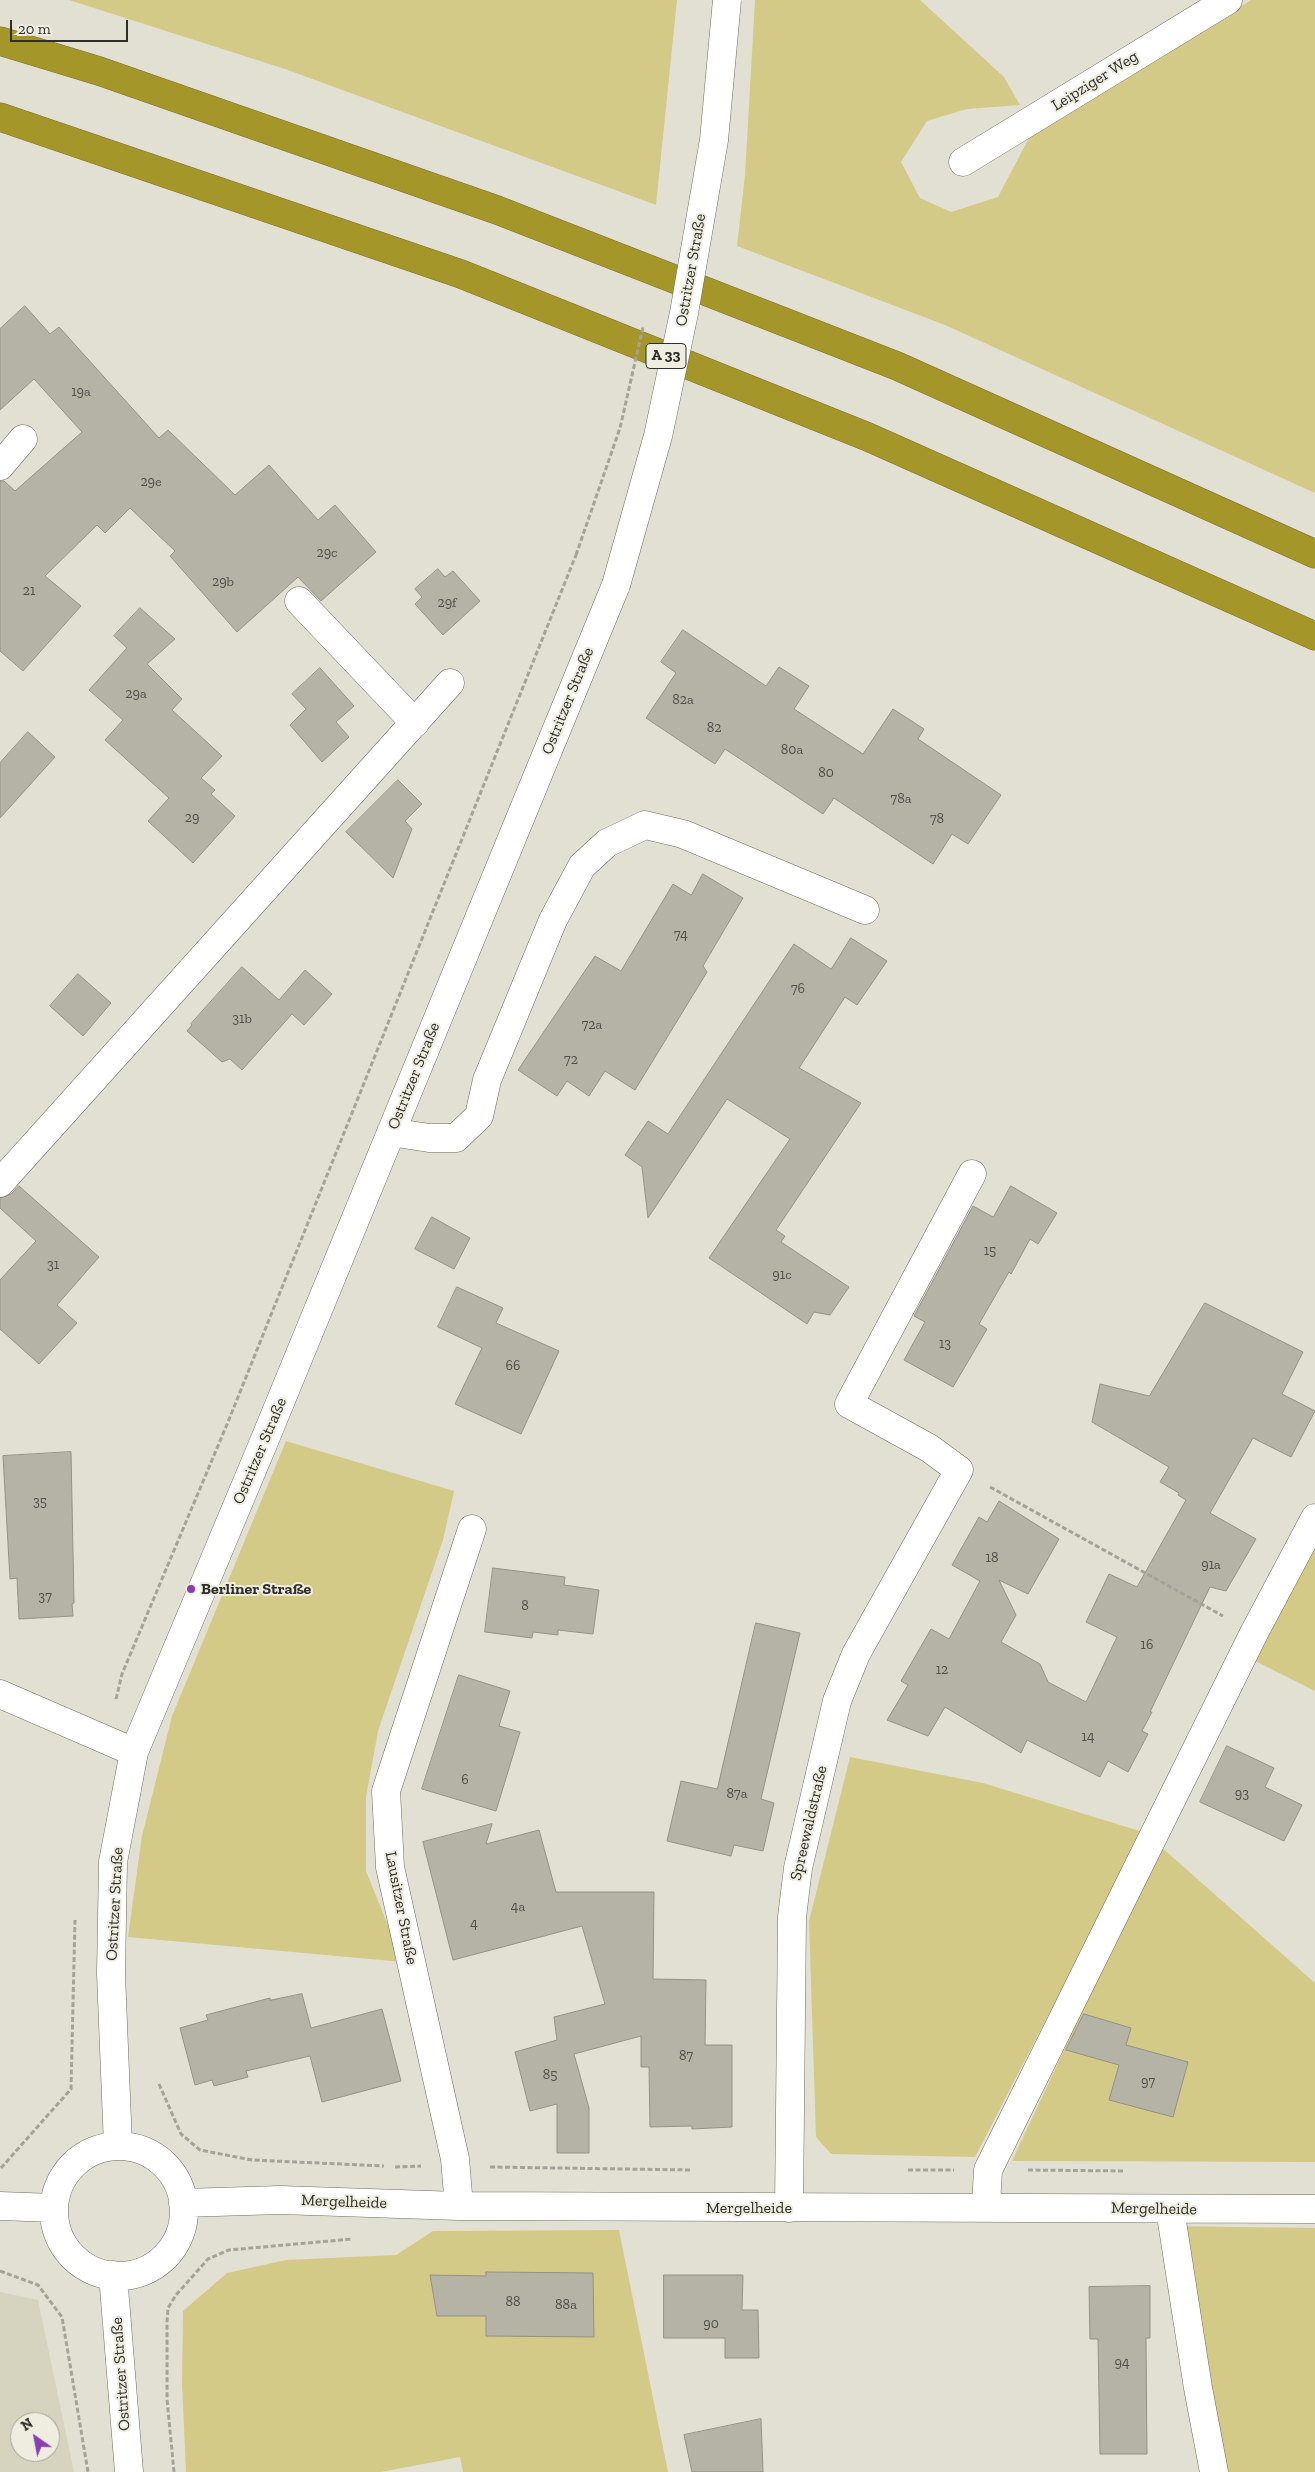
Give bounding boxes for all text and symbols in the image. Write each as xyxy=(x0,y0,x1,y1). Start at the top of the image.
scale bar xyxy=(12,10,130,42)
text: 20 m xyxy=(18,20,51,38)
street label: Leipziger Weg xyxy=(1048,47,1142,115)
street label: Ostritzer Straße xyxy=(672,212,710,328)
road number: A 33 xyxy=(646,344,686,368)
house number: 19a xyxy=(71,384,91,400)
house number: 29e xyxy=(140,474,162,490)
house number: 29c xyxy=(316,545,338,561)
house number: 29b xyxy=(212,574,234,590)
house number: 21 xyxy=(23,583,35,599)
house number: 29f xyxy=(437,595,457,611)
street label: Ostritzer Straße xyxy=(538,645,598,757)
house number: 29a xyxy=(125,686,147,702)
house number: 82a xyxy=(672,692,694,708)
house number: 82 xyxy=(707,720,721,736)
house number: 80a xyxy=(781,742,803,758)
house number: 80 xyxy=(818,765,834,781)
house number: 78a xyxy=(891,791,911,807)
house number: 29 xyxy=(185,810,199,826)
house number: 78 xyxy=(930,811,944,827)
house number: 74 xyxy=(674,927,688,943)
house number: 76 xyxy=(791,981,805,997)
house number: 31b xyxy=(232,1011,252,1027)
house number: 72a xyxy=(582,1017,602,1033)
street label: Ostritzer Straße xyxy=(384,1020,444,1132)
house number: 72 xyxy=(564,1052,578,1068)
house number: 15 xyxy=(984,1243,996,1259)
house number: 31 xyxy=(47,1257,59,1273)
house number: 91c xyxy=(772,1267,792,1283)
house number: 13 xyxy=(939,1336,951,1352)
house number: 66 xyxy=(506,1358,520,1374)
street label: Ostritzer Straße xyxy=(229,1395,291,1507)
house number: 35 xyxy=(33,1494,47,1510)
house number: 18 xyxy=(986,1550,998,1566)
house number: 91a xyxy=(1201,1557,1221,1573)
place label: Berliner Straße xyxy=(201,1579,311,1599)
marker: Berliner Straße xyxy=(185,1583,197,1595)
house number: 37 xyxy=(38,1589,52,1605)
house number: 8 xyxy=(521,1598,529,1614)
house number: 16 xyxy=(1141,1637,1153,1653)
house number: 12 xyxy=(936,1662,948,1678)
house number: 14 xyxy=(1082,1729,1094,1745)
street label: Spreewaldstraße xyxy=(786,1764,832,1882)
house number: 6 xyxy=(461,1772,469,1788)
house number: 87a xyxy=(727,1786,747,1802)
house number: 93 xyxy=(1235,1786,1249,1802)
street label: Ostritzer Straße xyxy=(102,1847,128,1961)
street label: Lausitzer Straße xyxy=(381,1850,421,1966)
house number: 4a xyxy=(511,1899,525,1915)
house number: 4 xyxy=(470,1916,478,1932)
house number: 87 xyxy=(679,2048,693,2064)
house number: 85 xyxy=(543,2067,557,2083)
house number: 97 xyxy=(1141,2074,1155,2090)
street label: Mergelheide xyxy=(301,2191,387,2213)
street label: Mergelheide xyxy=(706,2198,792,2218)
street label: Mergelheide xyxy=(1111,2199,1197,2219)
house number: 88 xyxy=(505,2294,521,2310)
house number: 88a xyxy=(555,2297,577,2313)
house number: 90 xyxy=(703,2316,719,2332)
street label: Ostritzer Straße xyxy=(107,2317,135,2431)
house number: 94 xyxy=(1115,2355,1129,2371)
north arrow xyxy=(10,2412,60,2462)
text: N xyxy=(18,2415,36,2435)

